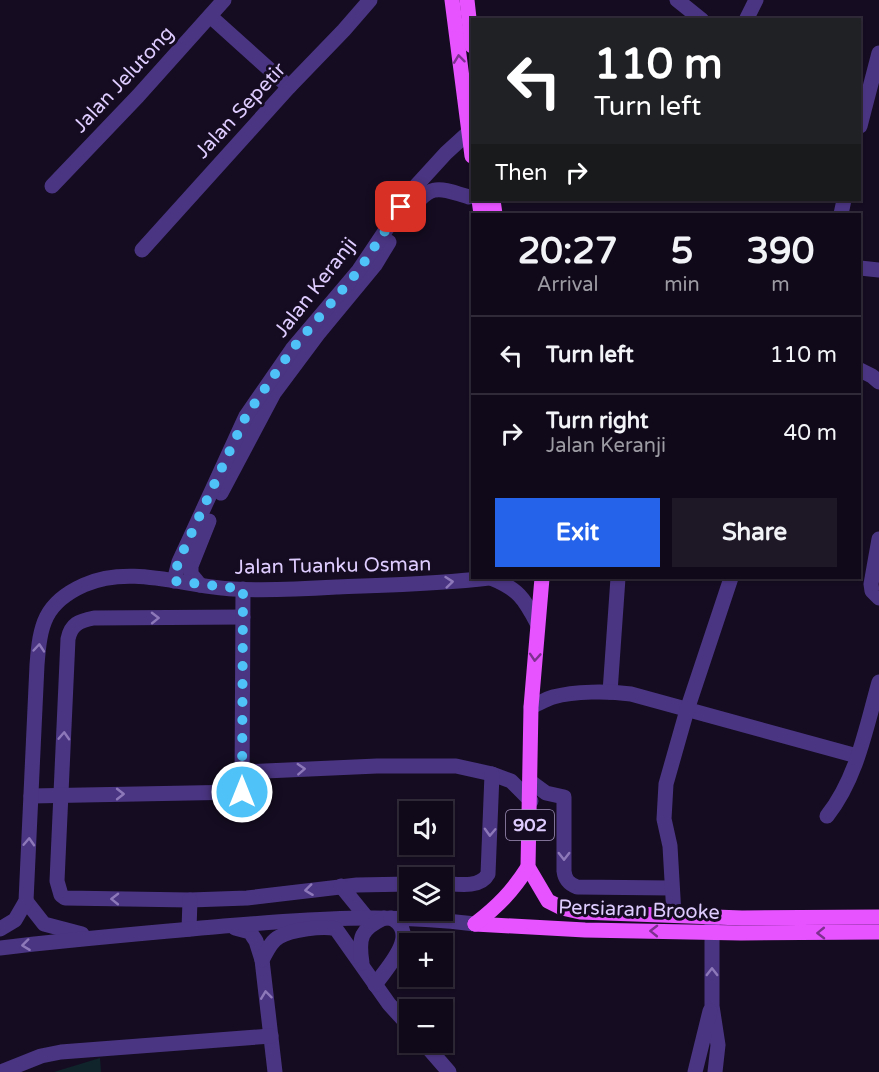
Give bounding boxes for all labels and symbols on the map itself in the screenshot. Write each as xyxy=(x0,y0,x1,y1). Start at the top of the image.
street label: Jalan Jelutong xyxy=(68,22,179,138)
one-way arrow xyxy=(454,54,466,63)
street label: Jalan Sepetir xyxy=(190,58,291,163)
pin xyxy=(375,181,426,232)
street label: Jalan Keranji xyxy=(269,233,362,342)
street label: Jalan Tuanku Osman xyxy=(235,552,431,580)
one-way arrow xyxy=(445,577,454,589)
one-way arrow xyxy=(151,612,160,624)
one-way arrow xyxy=(32,643,45,652)
one-way arrow xyxy=(528,652,541,661)
one-way arrow xyxy=(58,731,71,740)
position arrow xyxy=(210,760,274,824)
one-way arrow xyxy=(296,763,305,776)
one-way arrow xyxy=(115,788,124,800)
road number: 902 xyxy=(506,810,554,840)
one-way arrow xyxy=(483,828,496,837)
one-way arrow xyxy=(22,838,35,847)
one-way arrow xyxy=(558,851,570,860)
one-way arrow xyxy=(305,883,314,896)
one-way arrow xyxy=(110,892,119,905)
street label: Persiaran Brooke xyxy=(558,895,720,925)
one-way arrow xyxy=(649,925,658,937)
one-way arrow xyxy=(816,926,825,939)
one-way arrow xyxy=(22,938,31,951)
one-way arrow xyxy=(706,968,718,977)
one-way arrow xyxy=(260,990,273,1000)

